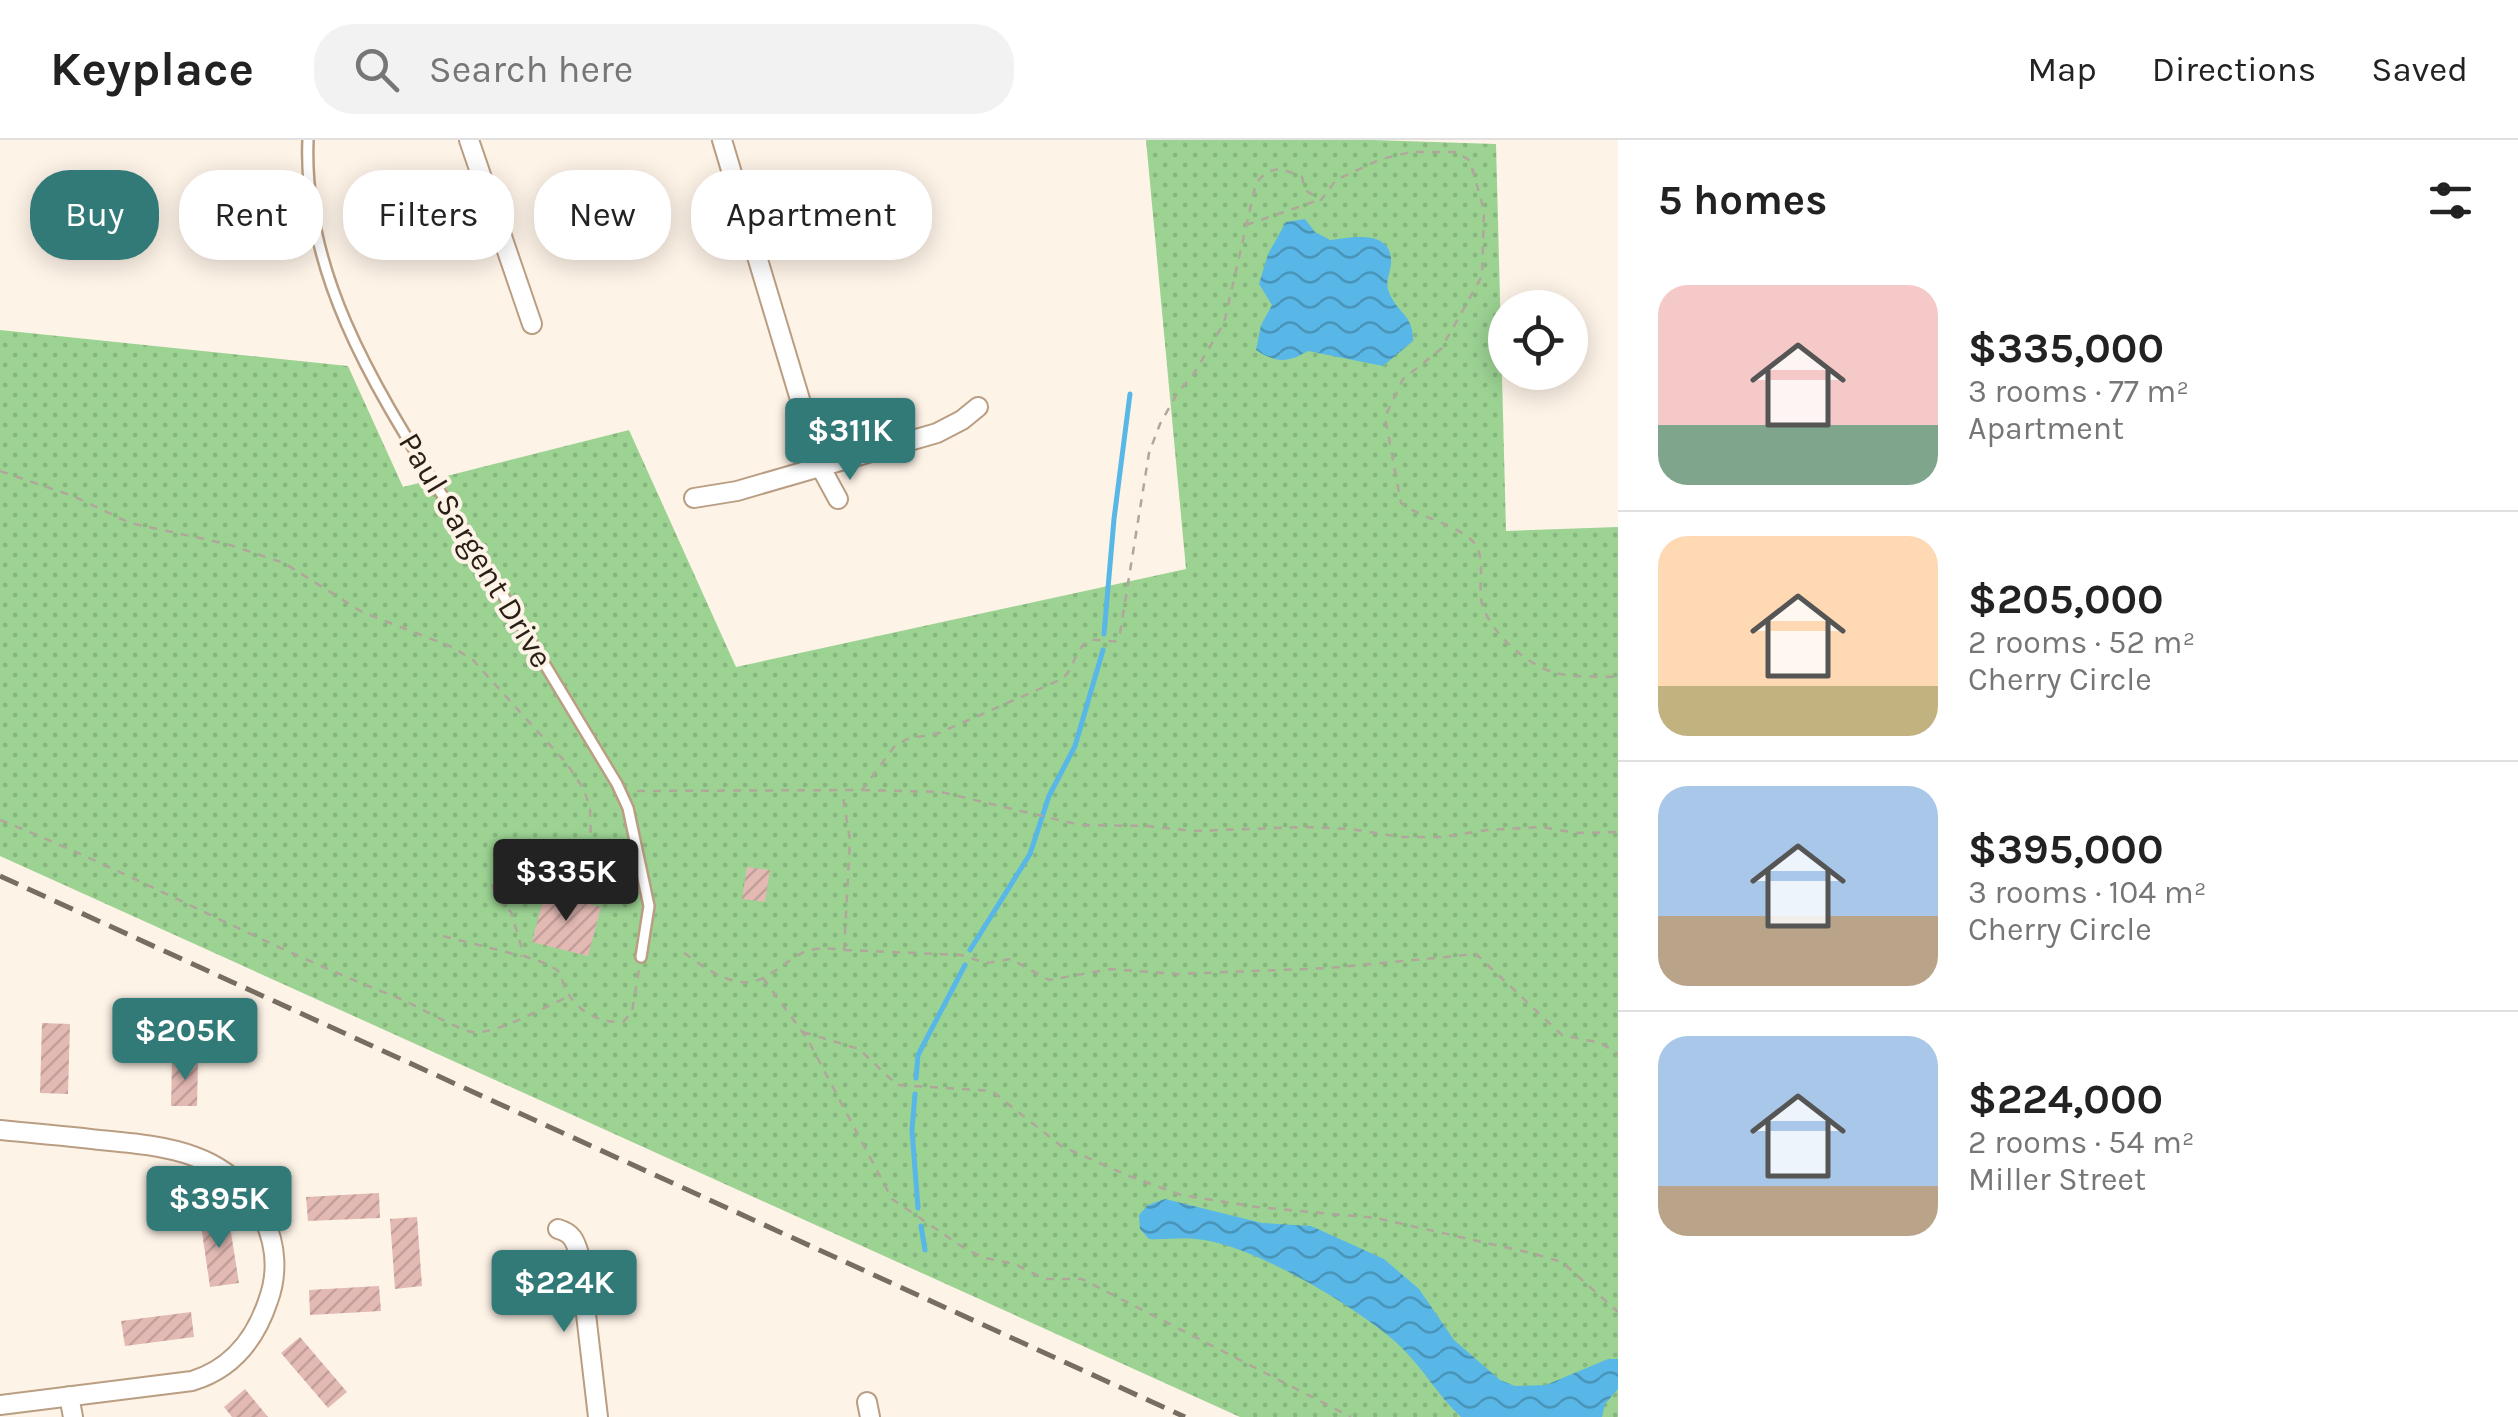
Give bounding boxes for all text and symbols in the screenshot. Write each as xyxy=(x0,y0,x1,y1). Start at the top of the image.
search box xyxy=(314,24,1014,114)
text: Keyplace xyxy=(50,41,254,97)
icon: search xyxy=(349,42,404,97)
text: Search here xyxy=(429,47,633,92)
text: Map xyxy=(2027,49,2097,90)
text: Directions xyxy=(2152,49,2316,90)
text: Saved xyxy=(2371,49,2468,90)
chip: Buy xyxy=(30,170,159,260)
chip: Rent xyxy=(179,170,323,260)
chip: Filters xyxy=(343,170,514,260)
chip: New xyxy=(534,170,671,260)
chip: Apartment xyxy=(691,170,932,260)
icon: filters xyxy=(2423,173,2478,228)
text: 5 homes xyxy=(1658,175,1827,225)
map controls xyxy=(1488,290,1588,390)
button: locate xyxy=(1488,290,1588,390)
text: $335,000 xyxy=(1968,323,2164,373)
icon: home xyxy=(1738,325,1858,445)
text: 3 rooms · 77 m² xyxy=(1968,373,2189,410)
pin: $311K xyxy=(780,398,920,483)
text: Apartment xyxy=(1968,410,2124,447)
text: $311K xyxy=(807,412,893,449)
street label: Paul Sargent Drive xyxy=(391,426,560,674)
text: $205,000 xyxy=(1968,574,2164,624)
icon: home xyxy=(1738,576,1858,696)
text: 2 rooms · 52 m² xyxy=(1968,624,2195,661)
text: Cherry Circle xyxy=(1968,661,2152,698)
text: $395,000 xyxy=(1968,824,2163,874)
icon: home xyxy=(1738,826,1858,946)
pin: $335K xyxy=(496,839,636,924)
text: $335K xyxy=(515,853,617,890)
text: 3 rooms · 104 m² xyxy=(1968,874,2207,911)
text: Cherry Circle xyxy=(1968,911,2152,948)
pin: $205K xyxy=(115,998,255,1083)
text: $205K xyxy=(134,1012,236,1049)
text: $224,000 xyxy=(1968,1074,2163,1124)
icon: home xyxy=(1738,1076,1858,1196)
text: 2 rooms · 54 m² xyxy=(1968,1124,2195,1161)
text: Miller Street xyxy=(1968,1161,2146,1198)
pin: $395K xyxy=(149,1166,289,1251)
text: $395K xyxy=(168,1180,270,1217)
pin: $224K xyxy=(494,1250,634,1335)
text: $224K xyxy=(514,1264,614,1301)

